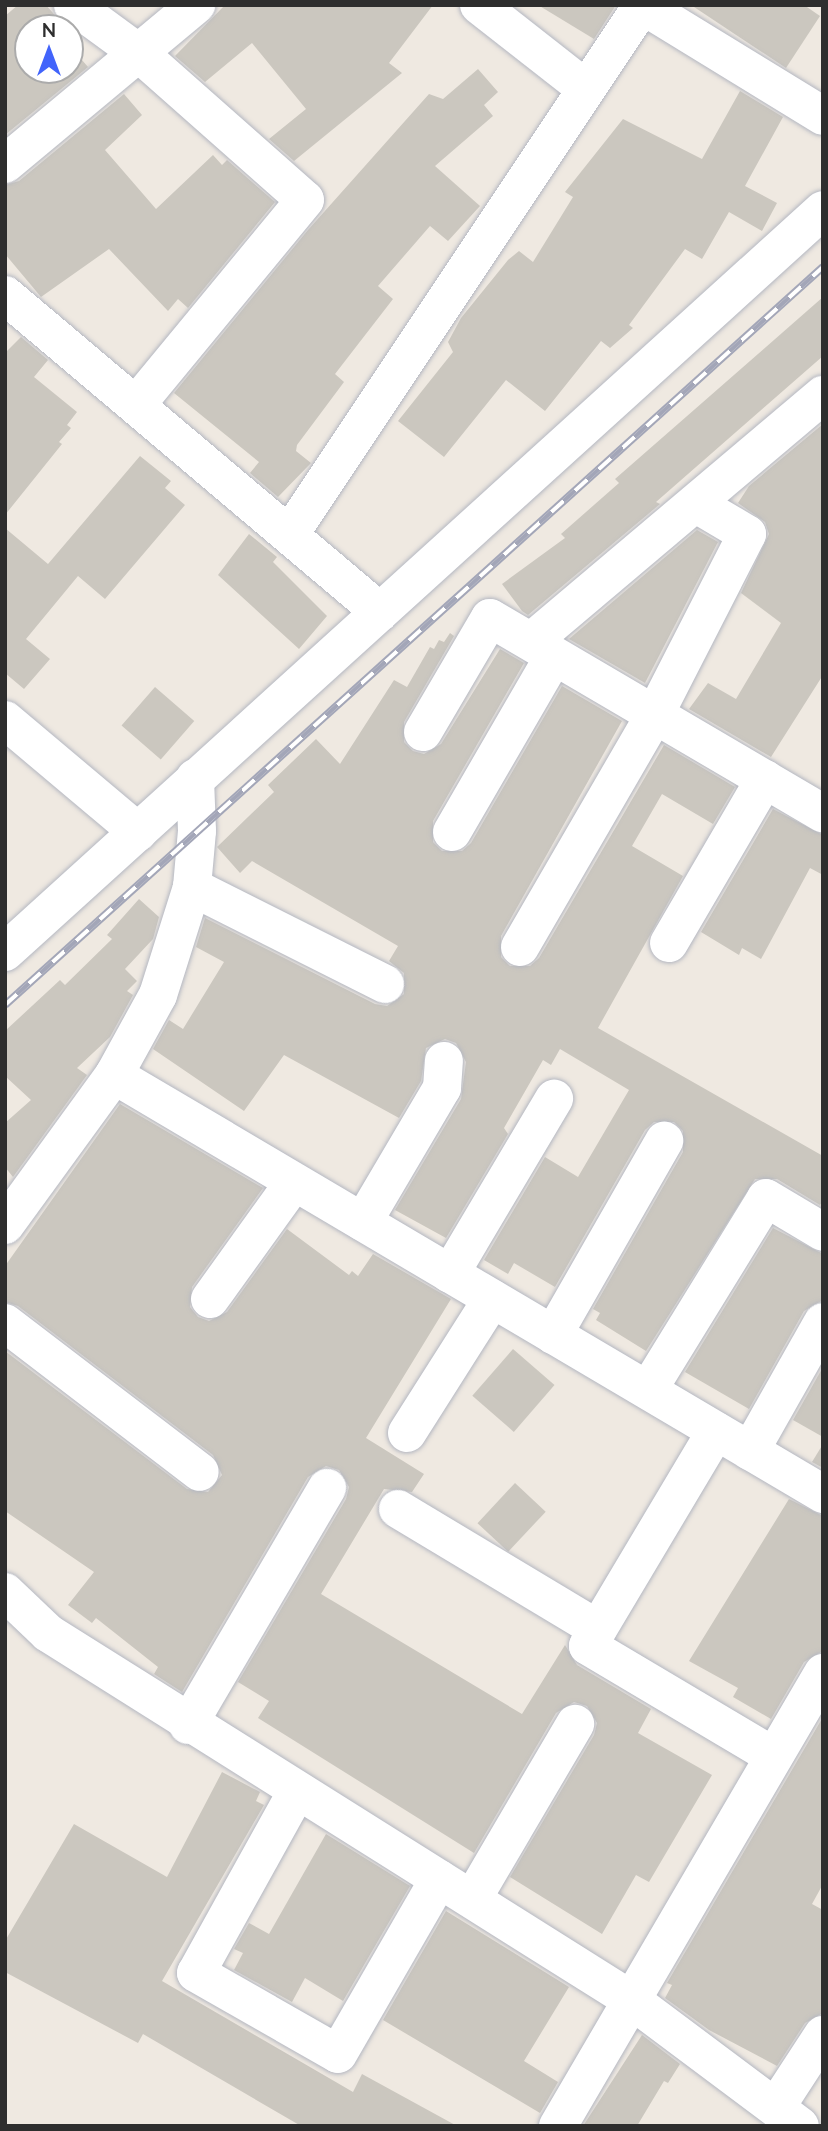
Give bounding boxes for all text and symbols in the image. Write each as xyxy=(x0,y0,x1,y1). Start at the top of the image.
north arrow xyxy=(14,14,84,84)
text: N xyxy=(42,18,56,42)

